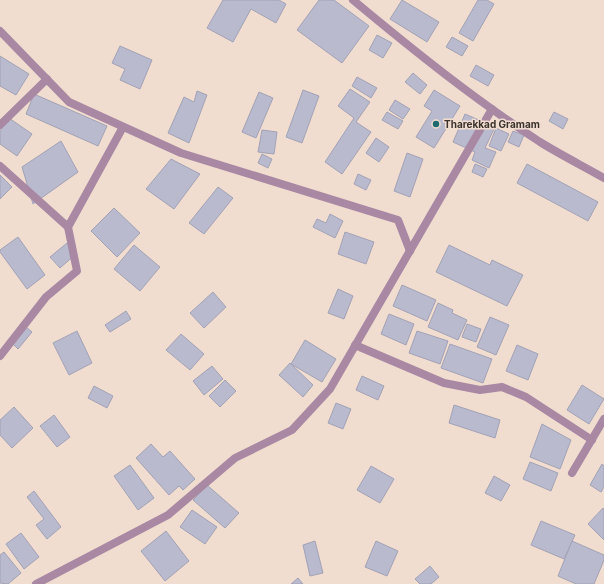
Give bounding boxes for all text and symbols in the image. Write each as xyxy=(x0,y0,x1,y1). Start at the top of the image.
place label: Tharekkad Gramam xyxy=(444,118,540,130)
marker: Tharekkad Gramam xyxy=(431,119,441,129)

